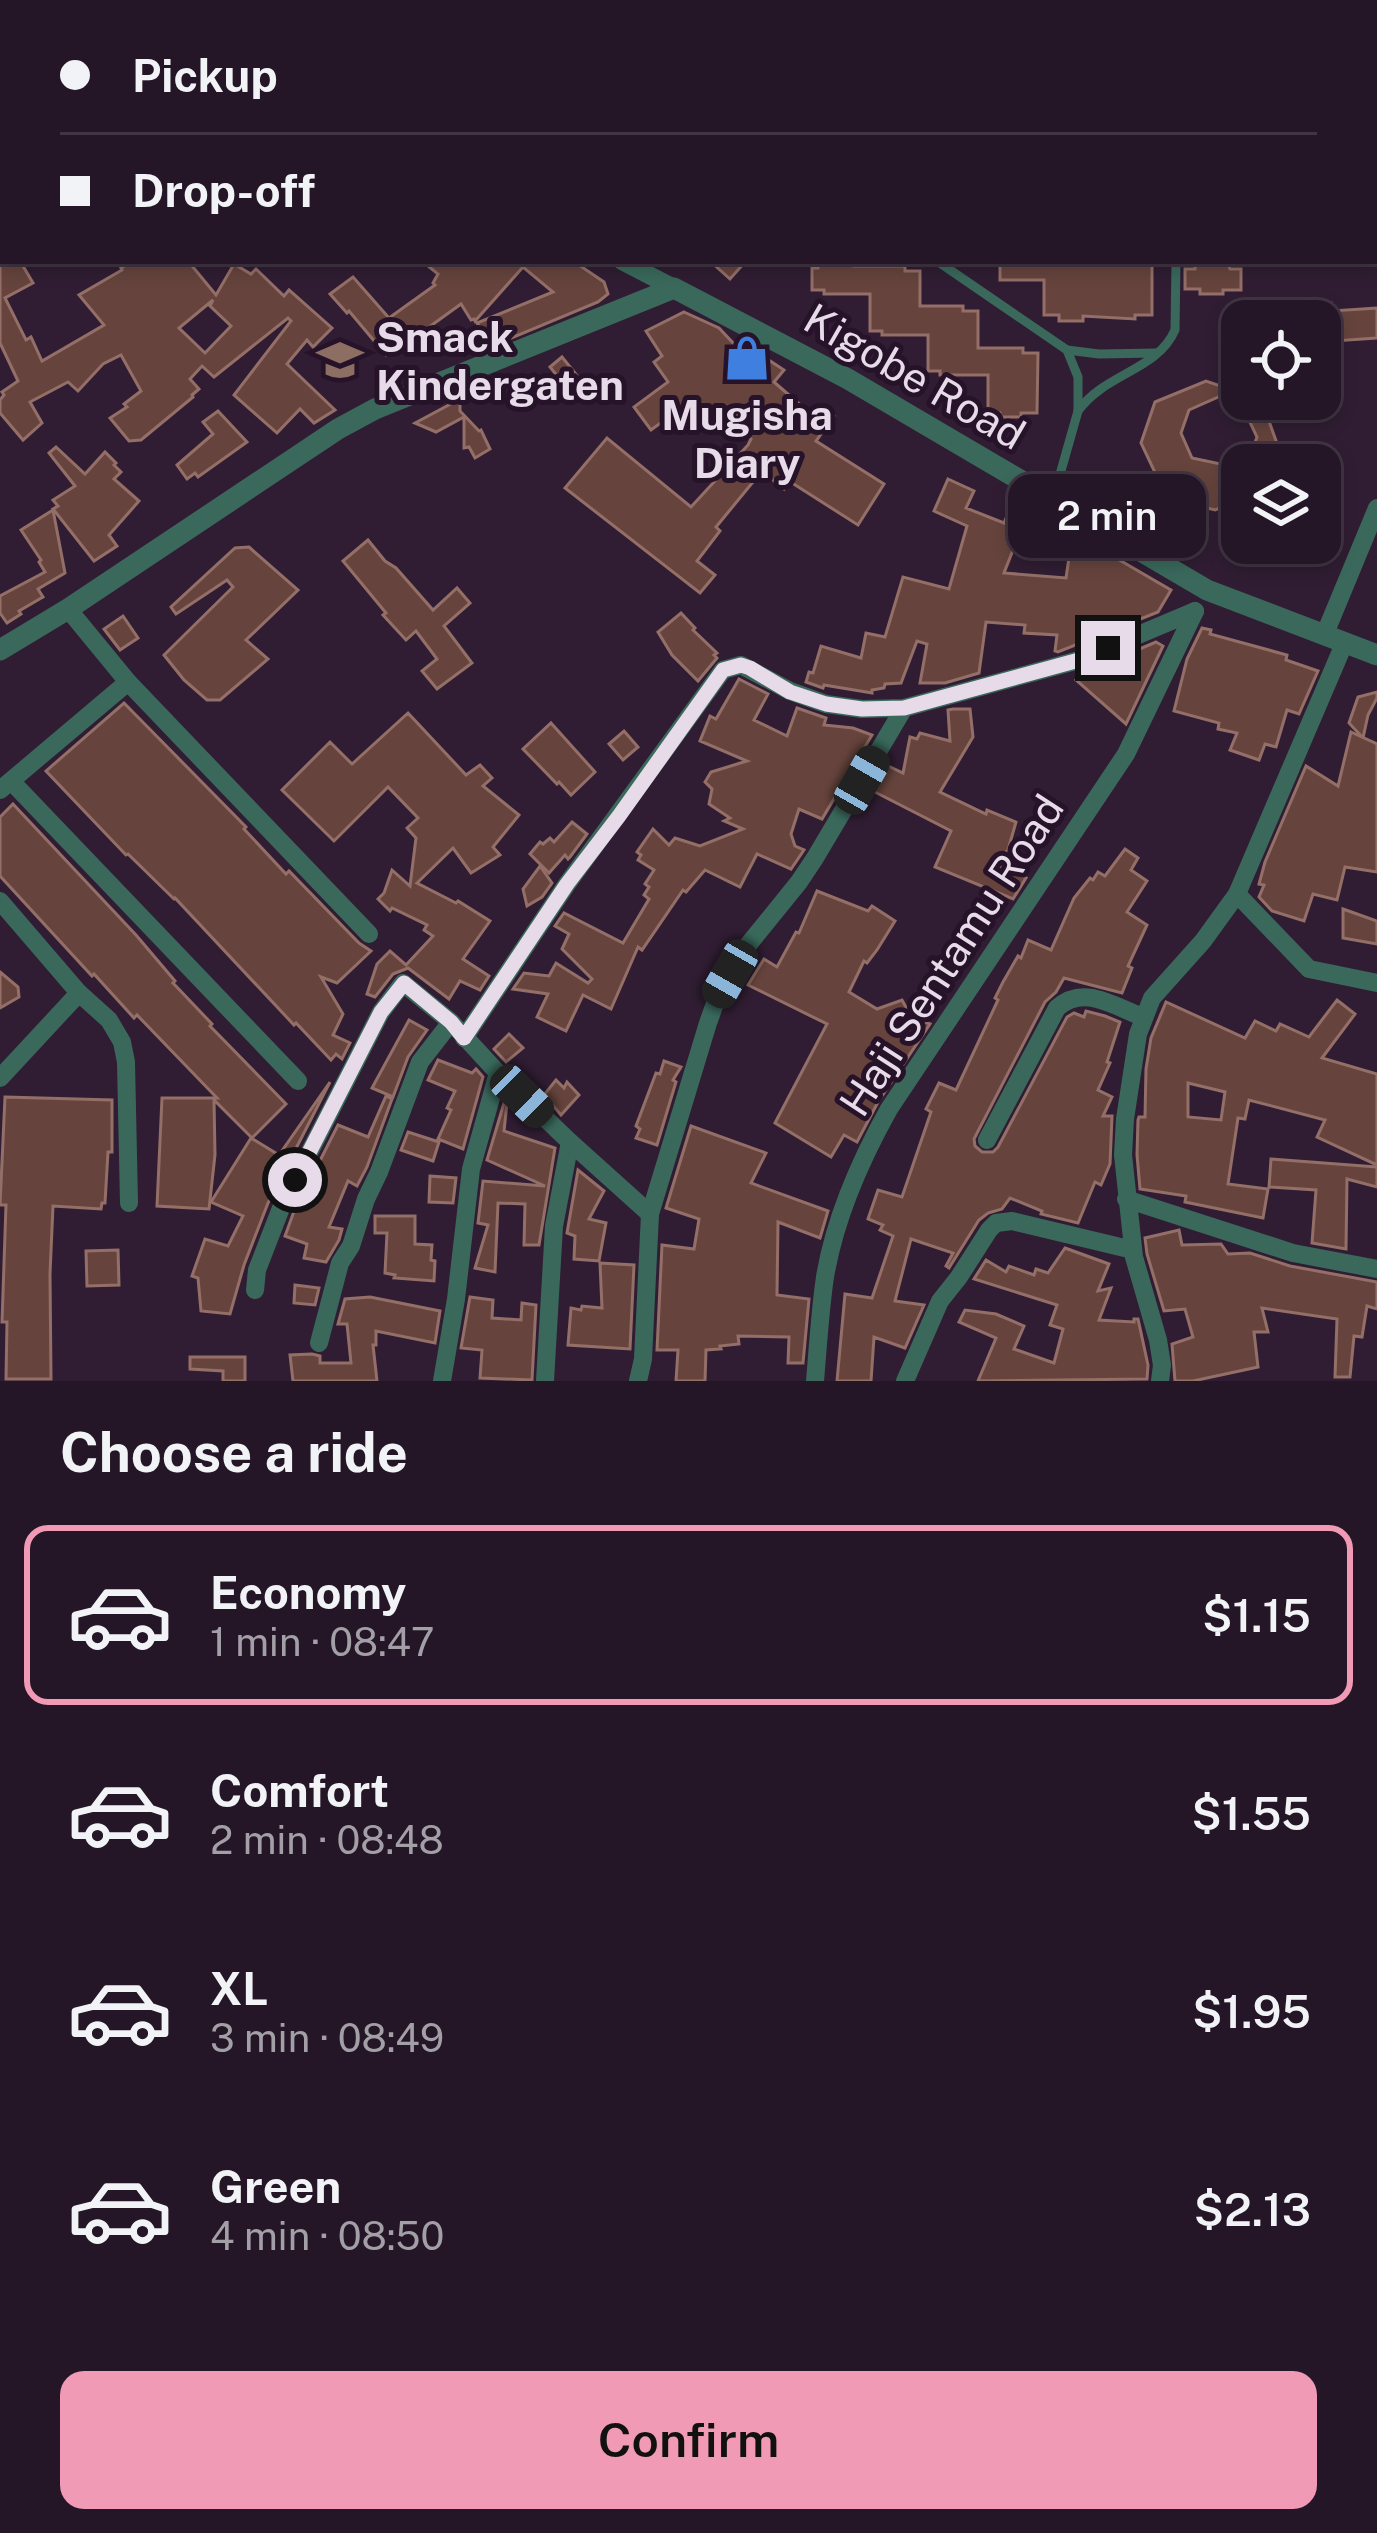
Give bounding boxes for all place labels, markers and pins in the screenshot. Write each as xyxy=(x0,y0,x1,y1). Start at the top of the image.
place label: Smack Kindergaten xyxy=(376,312,624,409)
shop icon: Mugisha Diary xyxy=(722,333,772,383)
school or university icon: Smack Kindergaten xyxy=(315,335,365,385)
place label: Mugisha Diary xyxy=(661,390,833,487)

